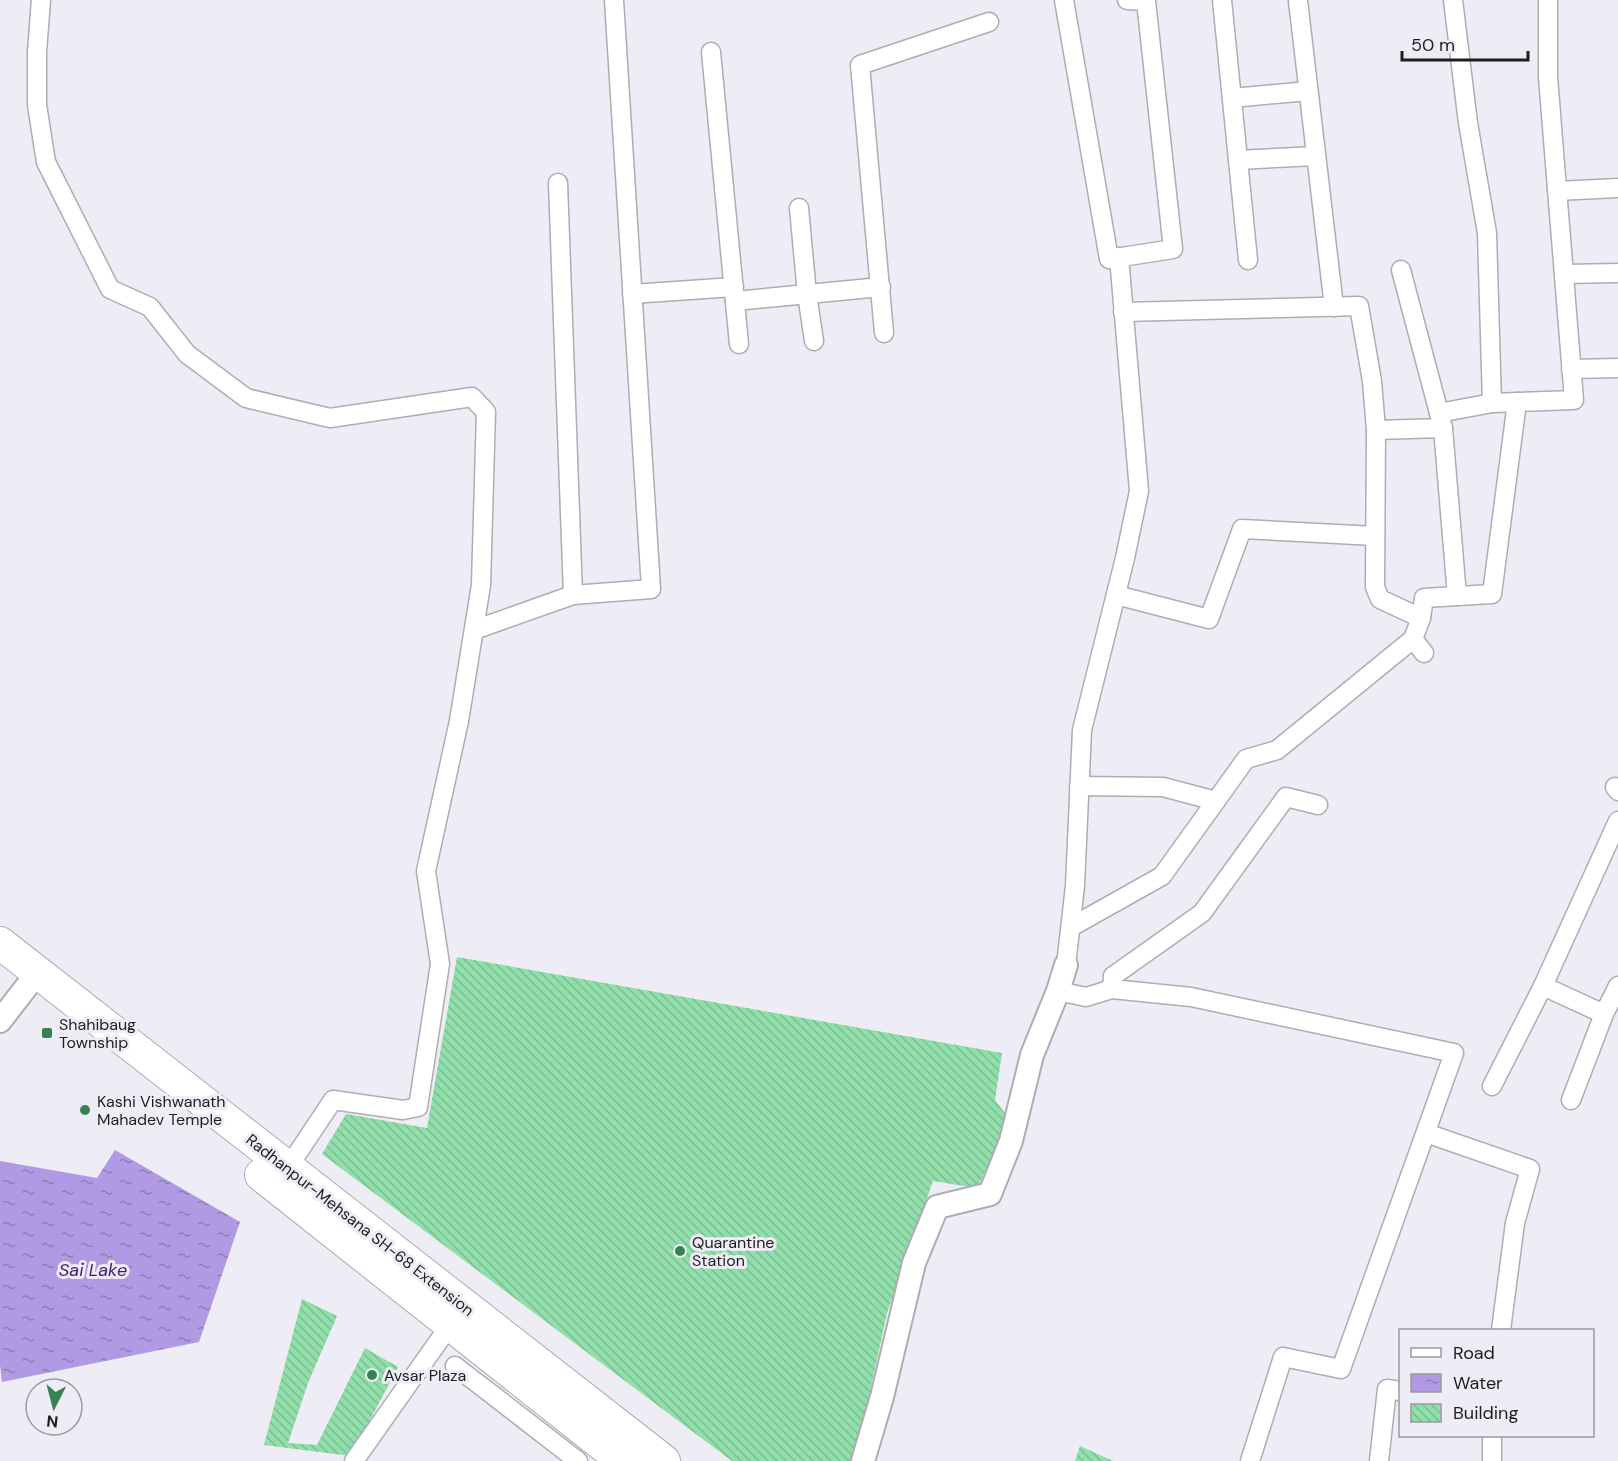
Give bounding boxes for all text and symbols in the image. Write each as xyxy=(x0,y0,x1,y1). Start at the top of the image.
scale bar xyxy=(1402,24,1528,62)
text: 50 m xyxy=(1411,33,1455,57)
place label: Shahibaug Township xyxy=(59,1014,136,1053)
marker: Shahibaug Township xyxy=(40,1026,54,1040)
place label: Kashi Vishwanath Mahadev Temple xyxy=(97,1091,226,1130)
marker: Kashi Vishwanath Mahadev Temple xyxy=(78,1103,92,1117)
street label: Radhanpur-Mehsana SH-68 Extension xyxy=(242,1129,478,1321)
place label: Quarantine Station xyxy=(692,1232,774,1271)
marker: Quarantine Station xyxy=(673,1244,687,1258)
water label: Sai Lake xyxy=(59,1258,127,1282)
legend xyxy=(1399,1329,1594,1437)
text: Road xyxy=(1453,1341,1495,1365)
place label: Avsar Plaza xyxy=(384,1365,466,1386)
marker: Avsar Plaza xyxy=(365,1368,379,1382)
text: Water xyxy=(1453,1371,1503,1395)
north arrow xyxy=(24,1377,84,1437)
text: Building xyxy=(1453,1401,1518,1425)
text: N xyxy=(46,1410,59,1432)

